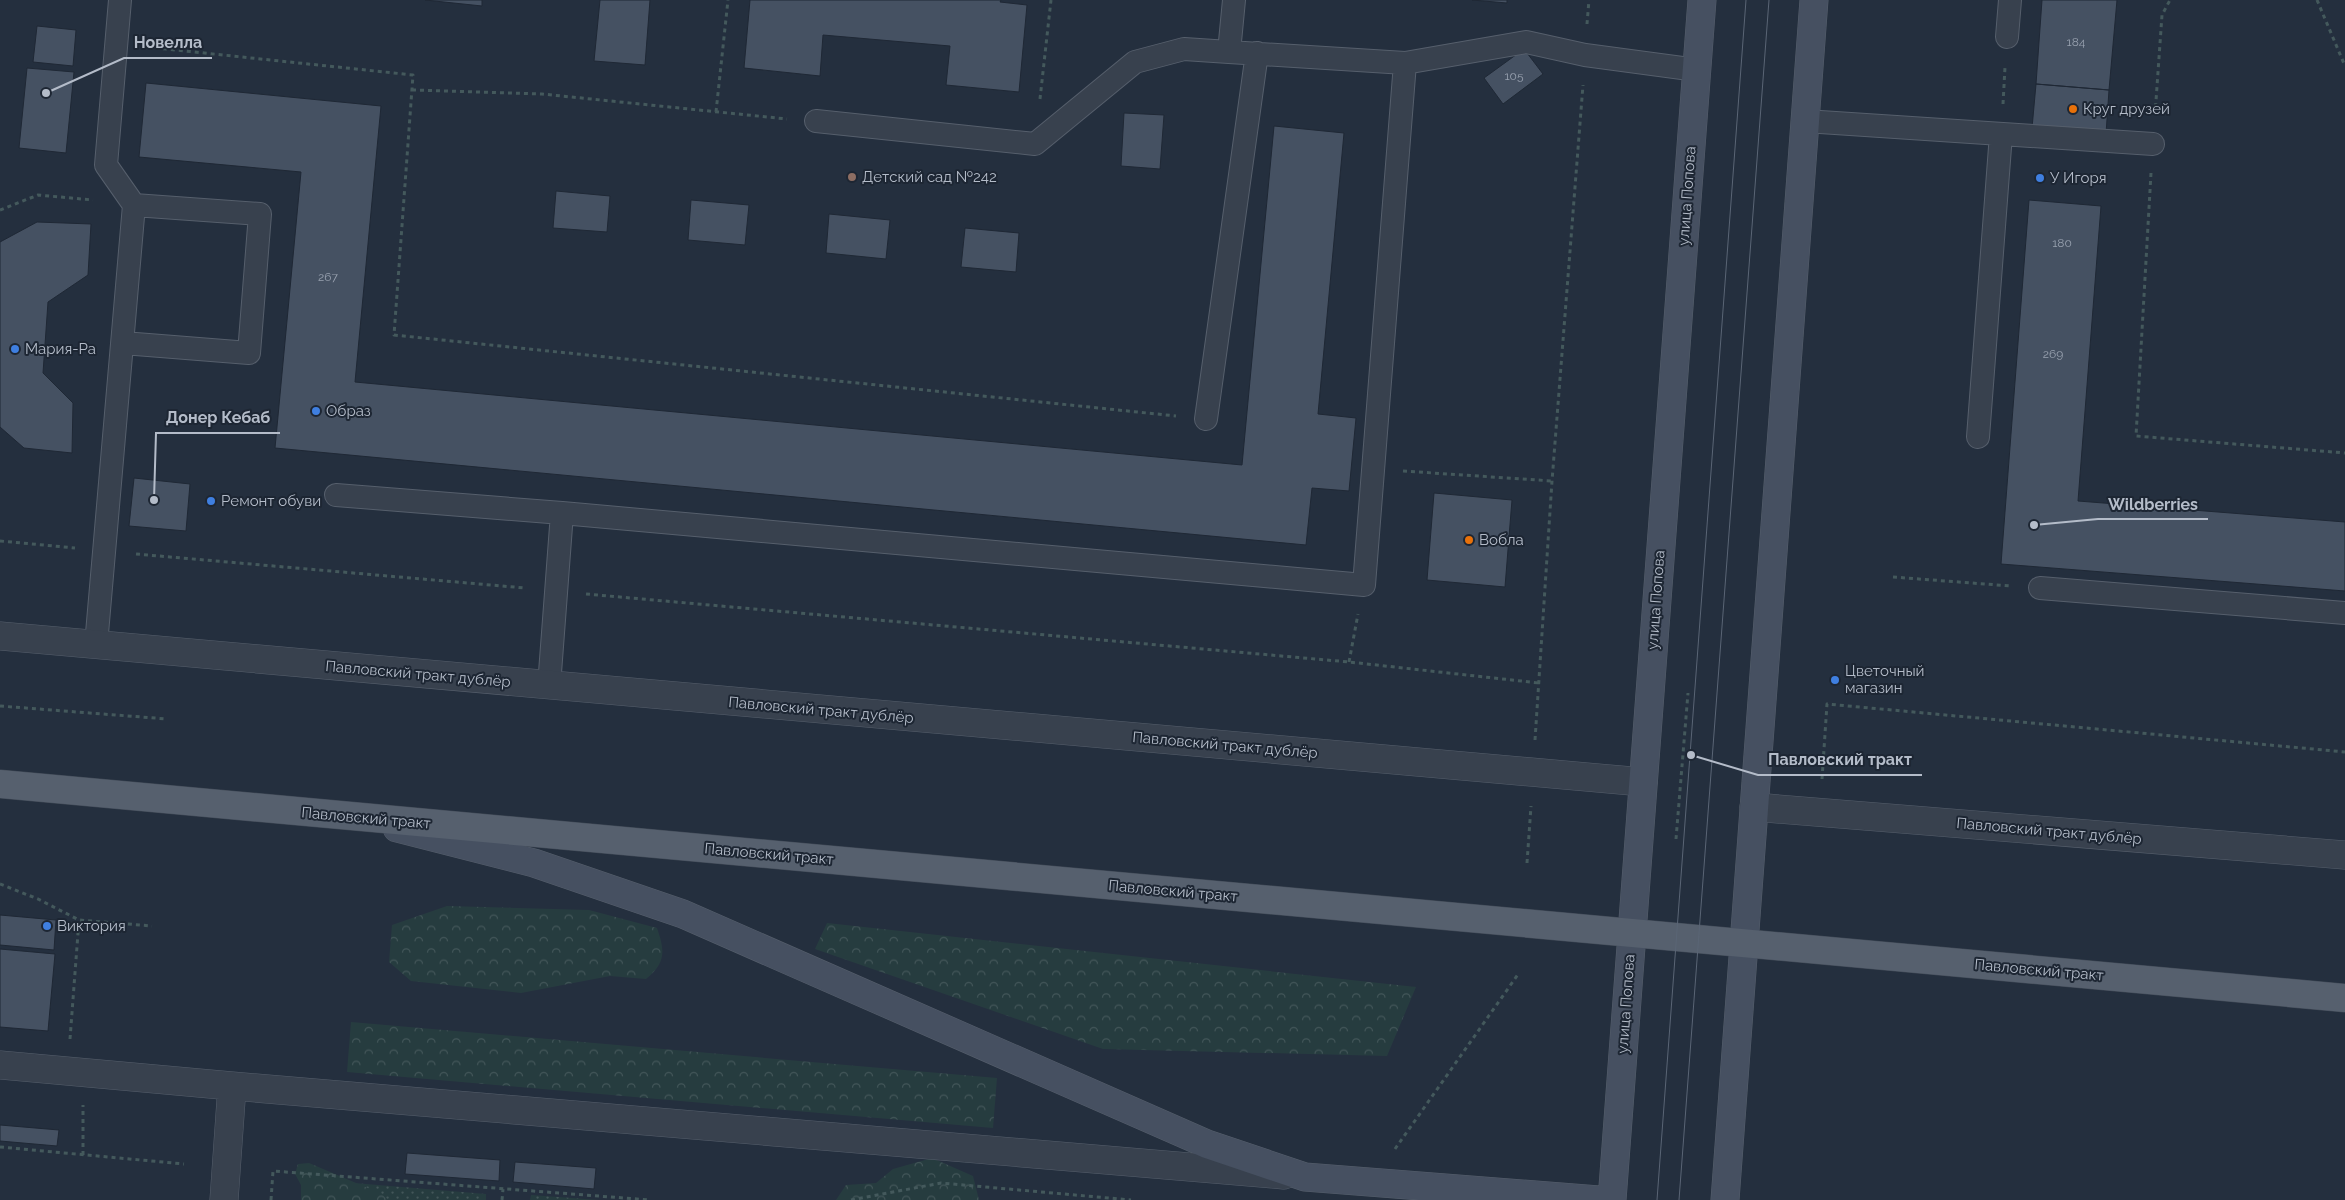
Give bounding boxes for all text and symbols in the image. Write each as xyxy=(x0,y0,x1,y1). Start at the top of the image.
callout: Новелла xyxy=(124,27,212,58)
text: Новелла xyxy=(134,33,202,52)
house number: 184 xyxy=(2067,35,2086,49)
house number: 105 xyxy=(1504,69,1524,83)
place label: Круг друзей xyxy=(2083,100,2170,118)
marker: Круг друзей xyxy=(2067,103,2079,115)
street label: улица Попова xyxy=(1675,146,1699,246)
place label: Детский сад №242 xyxy=(862,168,997,186)
place label: У Игоря xyxy=(2050,169,2107,187)
marker: Детский сад №242 xyxy=(846,171,858,183)
marker: У Игоря xyxy=(2034,172,2046,184)
house number: 180 xyxy=(2052,236,2072,250)
house number: 267 xyxy=(318,270,339,284)
place label: Мария-Ра xyxy=(25,340,96,358)
marker: Мария-Ра xyxy=(9,343,21,355)
house number: 269 xyxy=(2043,347,2063,361)
callout: Донер Кебаб xyxy=(156,402,280,433)
place label: Образ xyxy=(326,402,371,420)
marker: Образ xyxy=(310,405,322,417)
text: Донер Кебаб xyxy=(166,408,270,427)
callout: Wildberries xyxy=(2098,488,2208,519)
place label: Ремонт обуви xyxy=(221,492,321,510)
marker: Ремонт обуви xyxy=(205,495,217,507)
text: Wildberries xyxy=(2108,495,2198,514)
place label: Вобла xyxy=(1479,531,1524,549)
marker: Вобла xyxy=(1463,534,1475,546)
street label: улица Попова xyxy=(1644,550,1668,650)
street label: Павловский тракт дублёр xyxy=(325,657,511,691)
place label: Цветочный магазин xyxy=(1845,662,1924,697)
marker: Цветочный магазин xyxy=(1829,674,1841,686)
street label: Павловский тракт дублёр xyxy=(728,693,914,727)
street label: Павловский тракт дублёр xyxy=(1132,728,1318,762)
callout: Павловский тракт xyxy=(1758,744,1922,775)
text: Павловский тракт xyxy=(1768,750,1912,769)
street label: Павловский тракт xyxy=(301,803,431,833)
street label: Павловский тракт дублёр xyxy=(1956,814,2142,848)
street label: Павловский тракт xyxy=(704,839,834,869)
street label: Павловский тракт xyxy=(1108,876,1238,906)
place label: Виктория xyxy=(57,917,126,935)
marker: Виктория xyxy=(41,920,53,932)
street label: улица Попова xyxy=(1614,954,1638,1054)
street label: Павловский тракт xyxy=(1974,955,2104,985)

